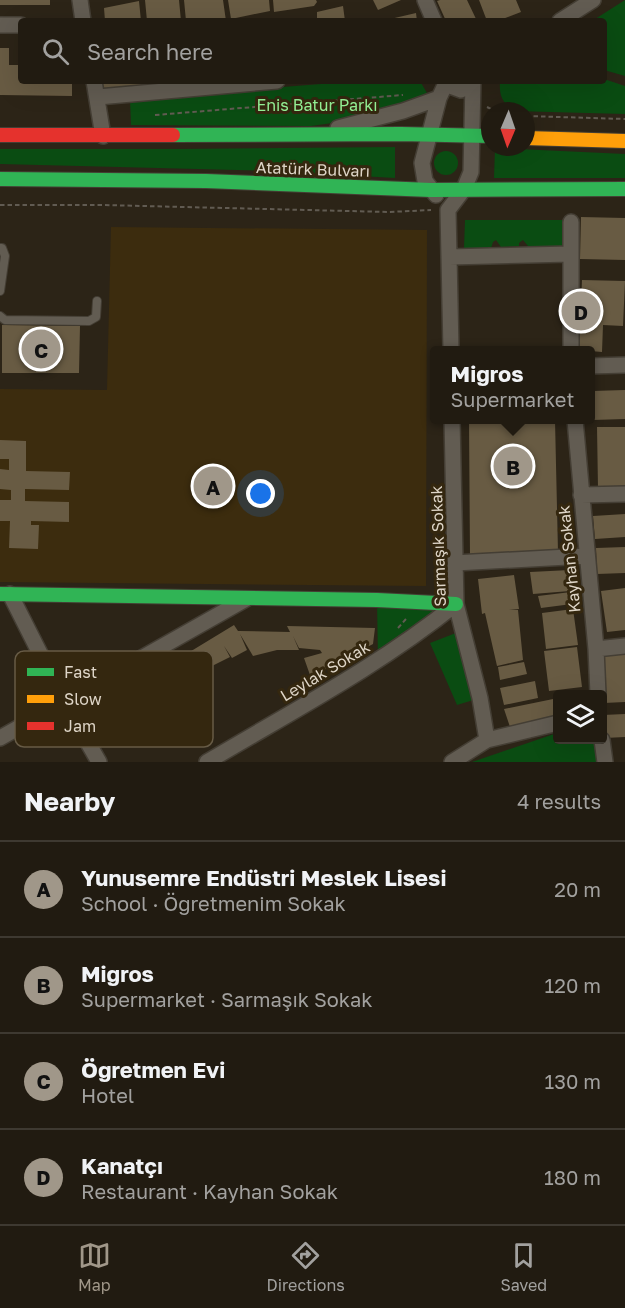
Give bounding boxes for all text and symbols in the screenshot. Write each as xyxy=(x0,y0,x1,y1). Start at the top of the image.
search box xyxy=(18,18,607,84)
icon: search xyxy=(39,35,72,68)
text: Search here xyxy=(87,38,213,65)
park label: Enis Batur Parkı xyxy=(256,95,378,115)
north arrow xyxy=(481,102,535,156)
street label: Atatürk Bulvarı xyxy=(256,157,370,181)
pin: D xyxy=(562,288,600,334)
pin: C xyxy=(22,326,60,372)
popup xyxy=(430,346,595,424)
text: Migros xyxy=(451,360,523,387)
text: Supermarket xyxy=(451,387,574,411)
pin: B xyxy=(494,444,532,488)
pin: A xyxy=(194,464,232,508)
your location xyxy=(246,479,275,508)
street label: Sarmaşık Sokak xyxy=(426,485,450,607)
street label: Kayhan Sokak xyxy=(553,504,585,614)
street label: Leylak Sokak xyxy=(277,636,373,706)
legend xyxy=(15,651,213,747)
text: Fast xyxy=(64,662,97,682)
text: Slow xyxy=(64,689,102,709)
map controls xyxy=(553,690,607,744)
button: layers xyxy=(553,690,607,744)
text: Jam xyxy=(64,716,96,736)
text: Nearby xyxy=(24,786,115,817)
text: 4 results xyxy=(517,789,601,813)
text: Yunusemre Endüstri Meslek Lisesi xyxy=(81,864,446,891)
text: A xyxy=(36,877,51,901)
text: 20 m xyxy=(554,877,601,901)
text: School · Öğretmenim Sokak xyxy=(81,891,346,915)
text: Migros xyxy=(81,960,154,987)
text: B xyxy=(36,973,51,997)
text: 120 m xyxy=(545,973,601,997)
text: Supermarket · Sarmaşık Sokak xyxy=(81,987,373,1011)
text: Öğretmen Evi xyxy=(81,1056,225,1083)
text: C xyxy=(36,1069,51,1093)
text: 130 m xyxy=(545,1069,601,1093)
text: Hotel xyxy=(81,1083,134,1107)
text: Kanatçı xyxy=(81,1152,163,1179)
text: D xyxy=(36,1165,51,1189)
text: 180 m xyxy=(544,1165,601,1189)
text: Restaurant · Kayhan Sokak xyxy=(81,1179,338,1203)
tab: Map xyxy=(78,1239,111,1295)
tab: Directions xyxy=(267,1239,345,1295)
tab: Saved xyxy=(500,1239,547,1295)

